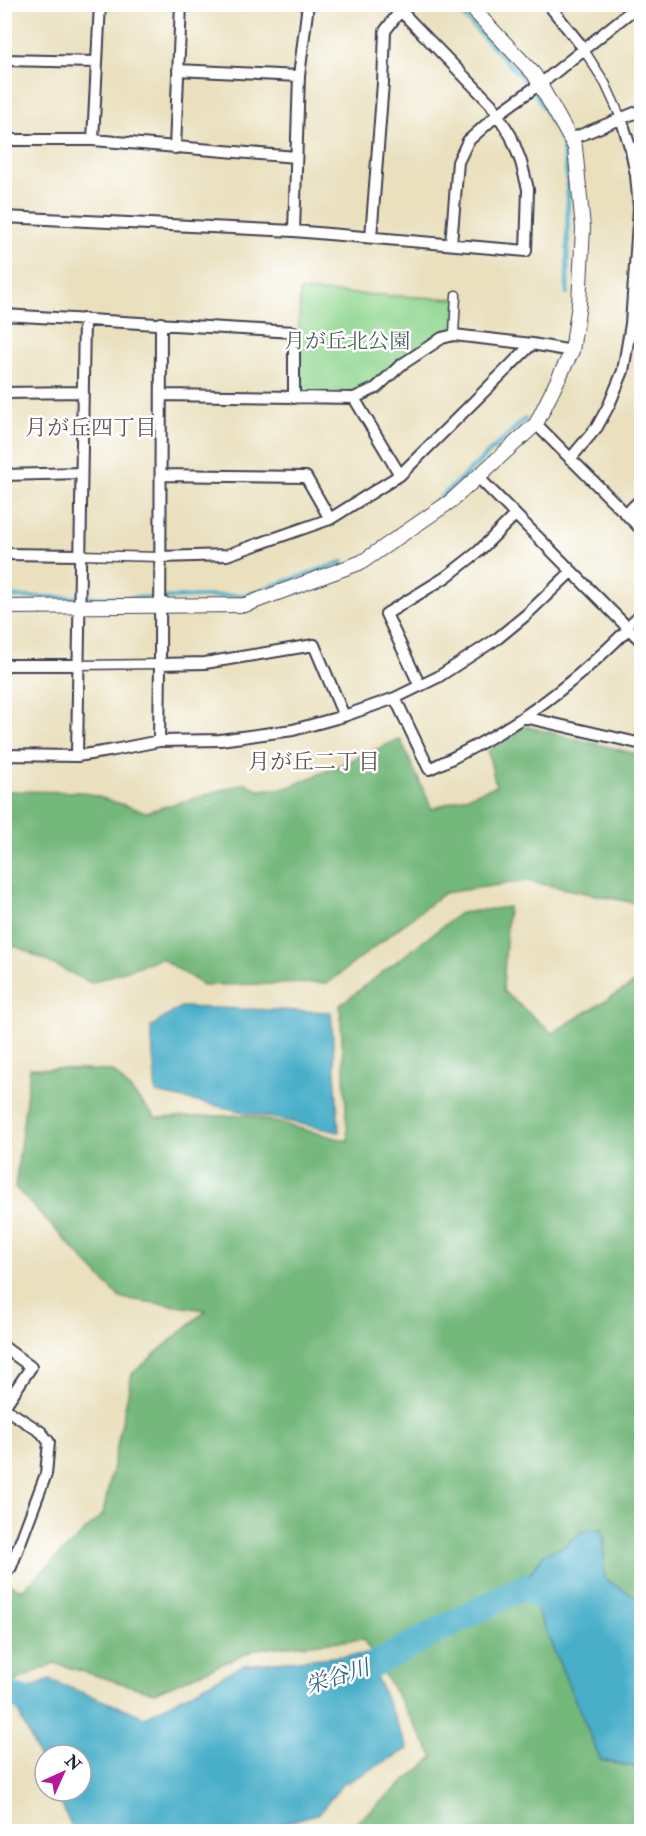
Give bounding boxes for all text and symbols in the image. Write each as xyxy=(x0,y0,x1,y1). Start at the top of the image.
park label: 月が丘北公園 xyxy=(284,328,410,355)
district label: 月が丘四丁目 xyxy=(25,414,157,442)
district label: 月が丘二丁目 xyxy=(248,748,380,776)
water label: 栄谷川 xyxy=(302,1653,375,1700)
north arrow xyxy=(33,1743,93,1803)
text: N xyxy=(60,1750,86,1776)

